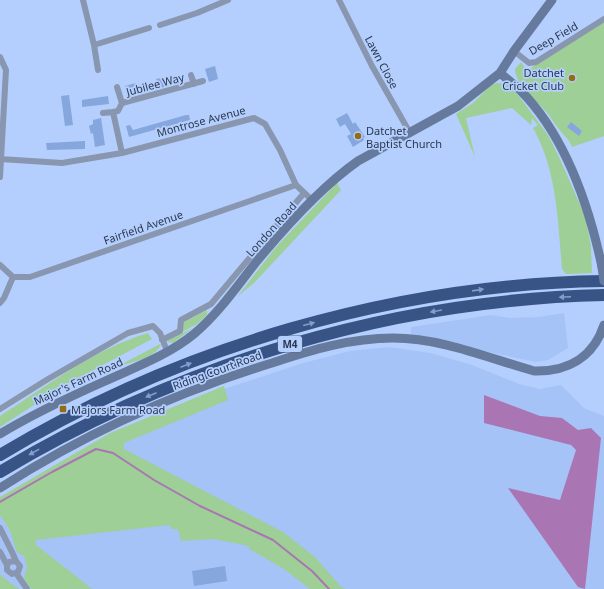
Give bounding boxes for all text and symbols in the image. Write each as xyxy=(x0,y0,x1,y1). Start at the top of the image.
street label: Deep Field xyxy=(526,18,580,58)
street label: Lawn Close xyxy=(362,33,402,91)
place label: Datchet Cricket Club xyxy=(502,65,564,93)
street label: Jubilee Way xyxy=(123,69,186,99)
marker: Datchet Cricket Club xyxy=(567,73,577,83)
street label: Montrose Avenue xyxy=(155,102,247,140)
place label: Datchet Baptist Church xyxy=(366,123,442,151)
marker: Datchet Baptist Church xyxy=(353,131,363,141)
street label: London Road xyxy=(242,198,300,260)
street label: Fairfield Avenue xyxy=(101,206,185,248)
one-way arrow xyxy=(472,287,484,293)
one-way arrow xyxy=(559,293,571,300)
one-way arrow xyxy=(430,308,442,314)
one-way arrow xyxy=(304,321,316,327)
road number: M4 xyxy=(278,336,302,352)
street label: Riding Court Road xyxy=(170,347,264,393)
street label: Major's Farm Road xyxy=(31,354,125,408)
one-way arrow xyxy=(180,361,192,367)
one-way arrow xyxy=(144,392,156,398)
place label: Majors Farm Road xyxy=(71,402,165,417)
marker: Majors Farm Road xyxy=(58,404,68,414)
one-way arrow xyxy=(28,449,40,456)

